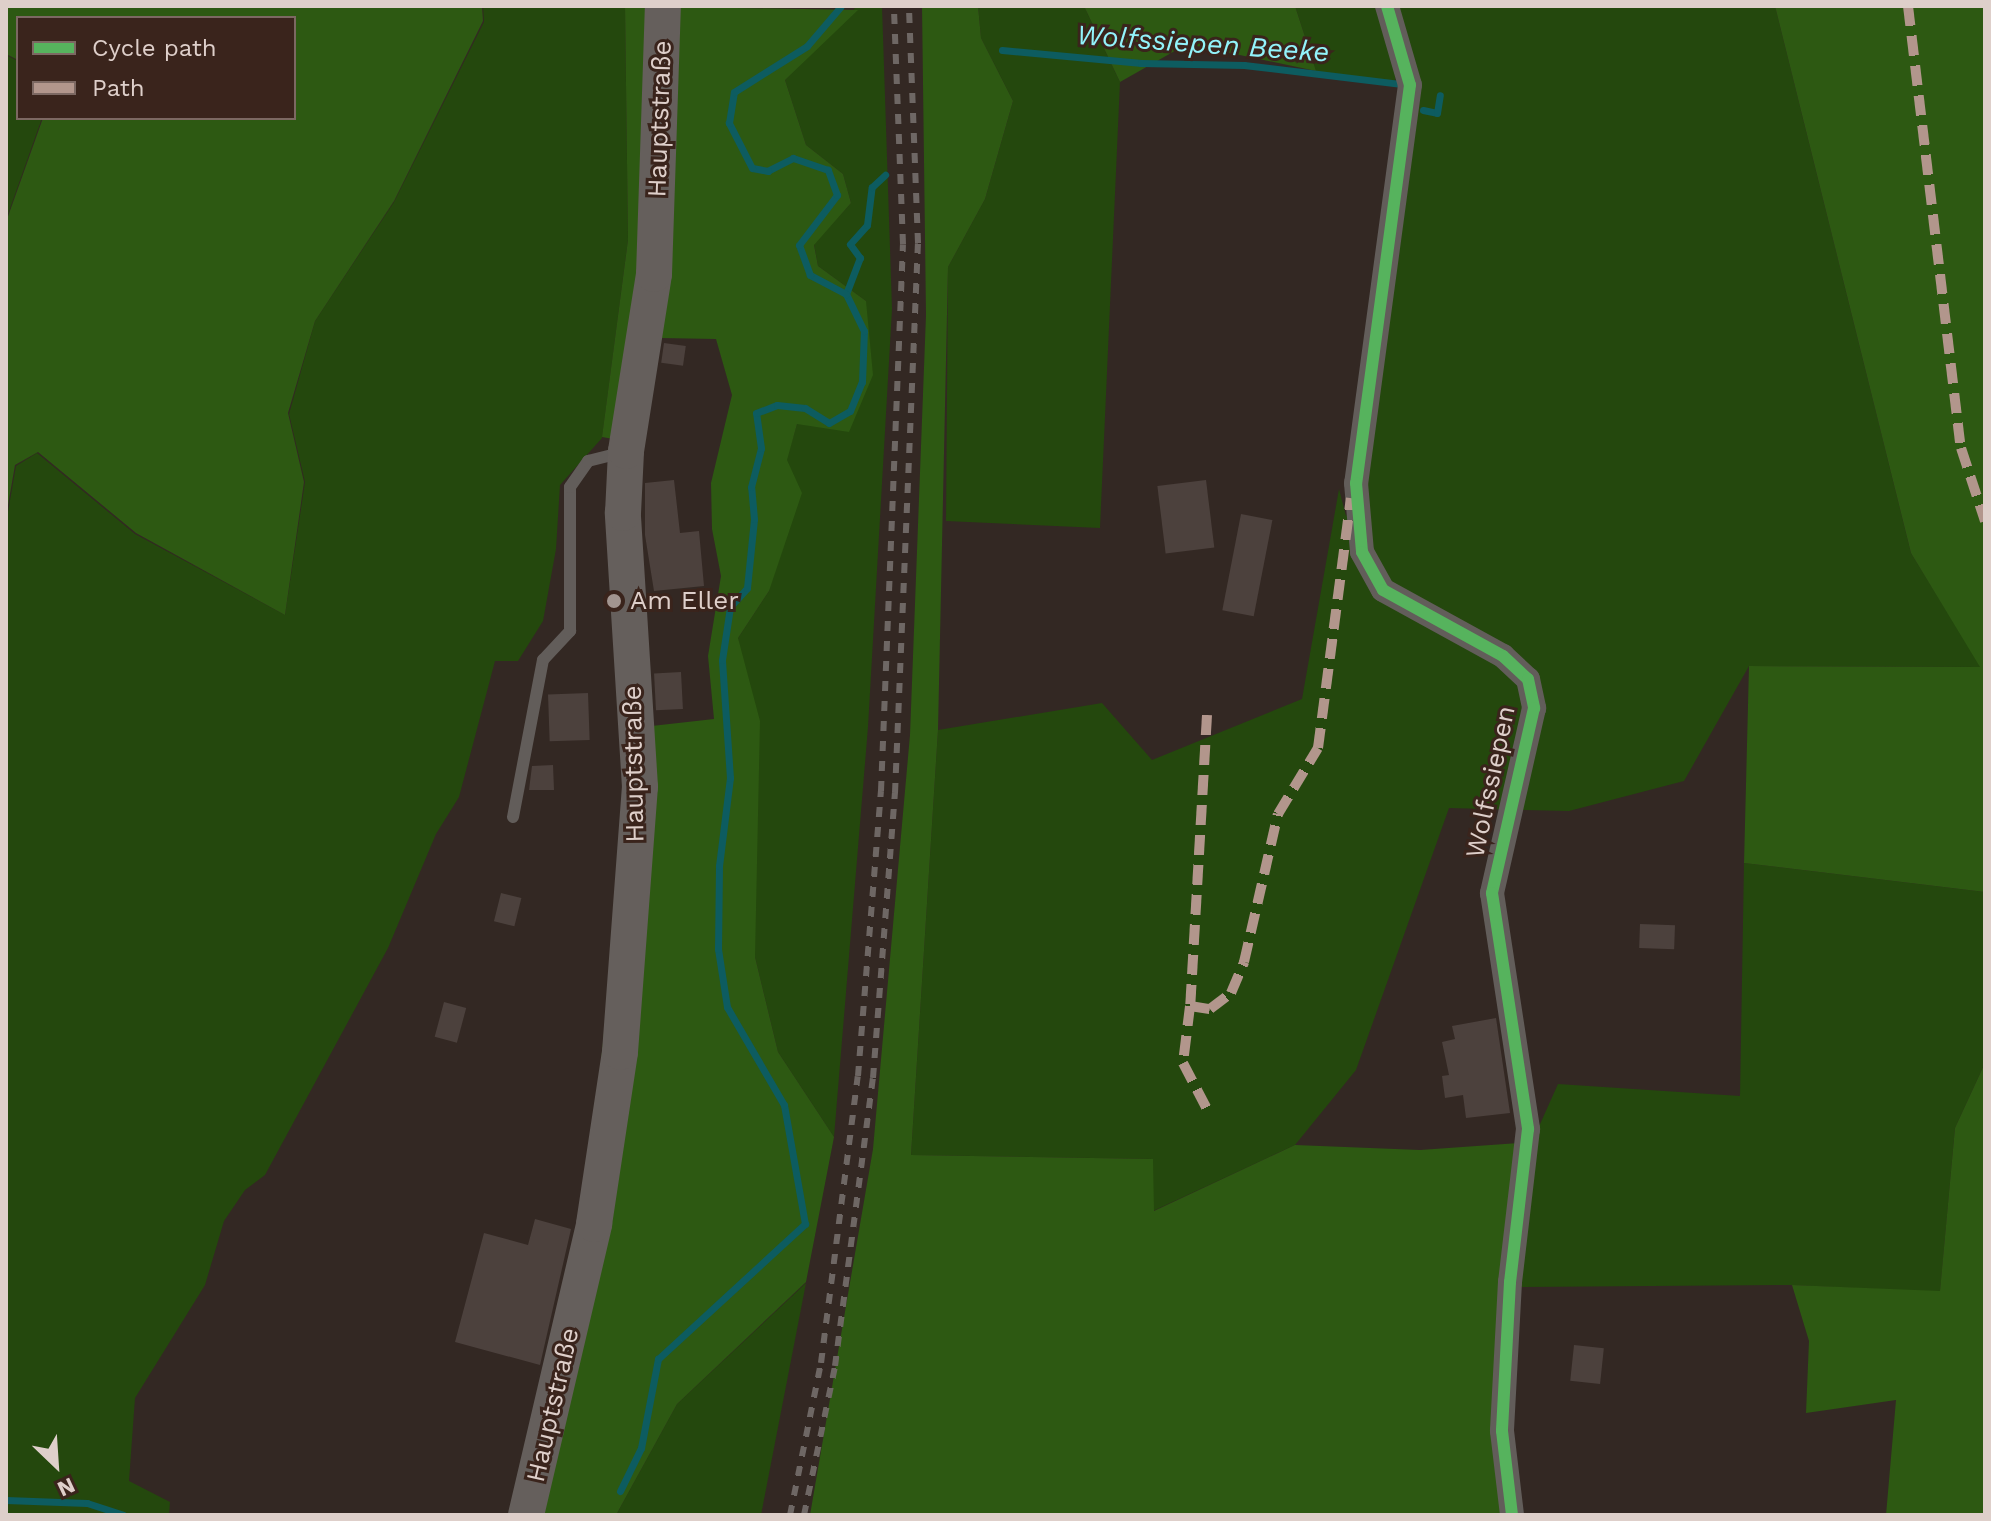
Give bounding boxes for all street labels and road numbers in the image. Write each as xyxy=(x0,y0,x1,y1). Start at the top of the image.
street label: Hauptstraße xyxy=(642,40,678,198)
street label: Hauptstraße xyxy=(617,685,651,843)
street label: Wolfssiepen xyxy=(1460,703,1522,861)
street label: Hauptstraße xyxy=(520,1325,586,1485)

